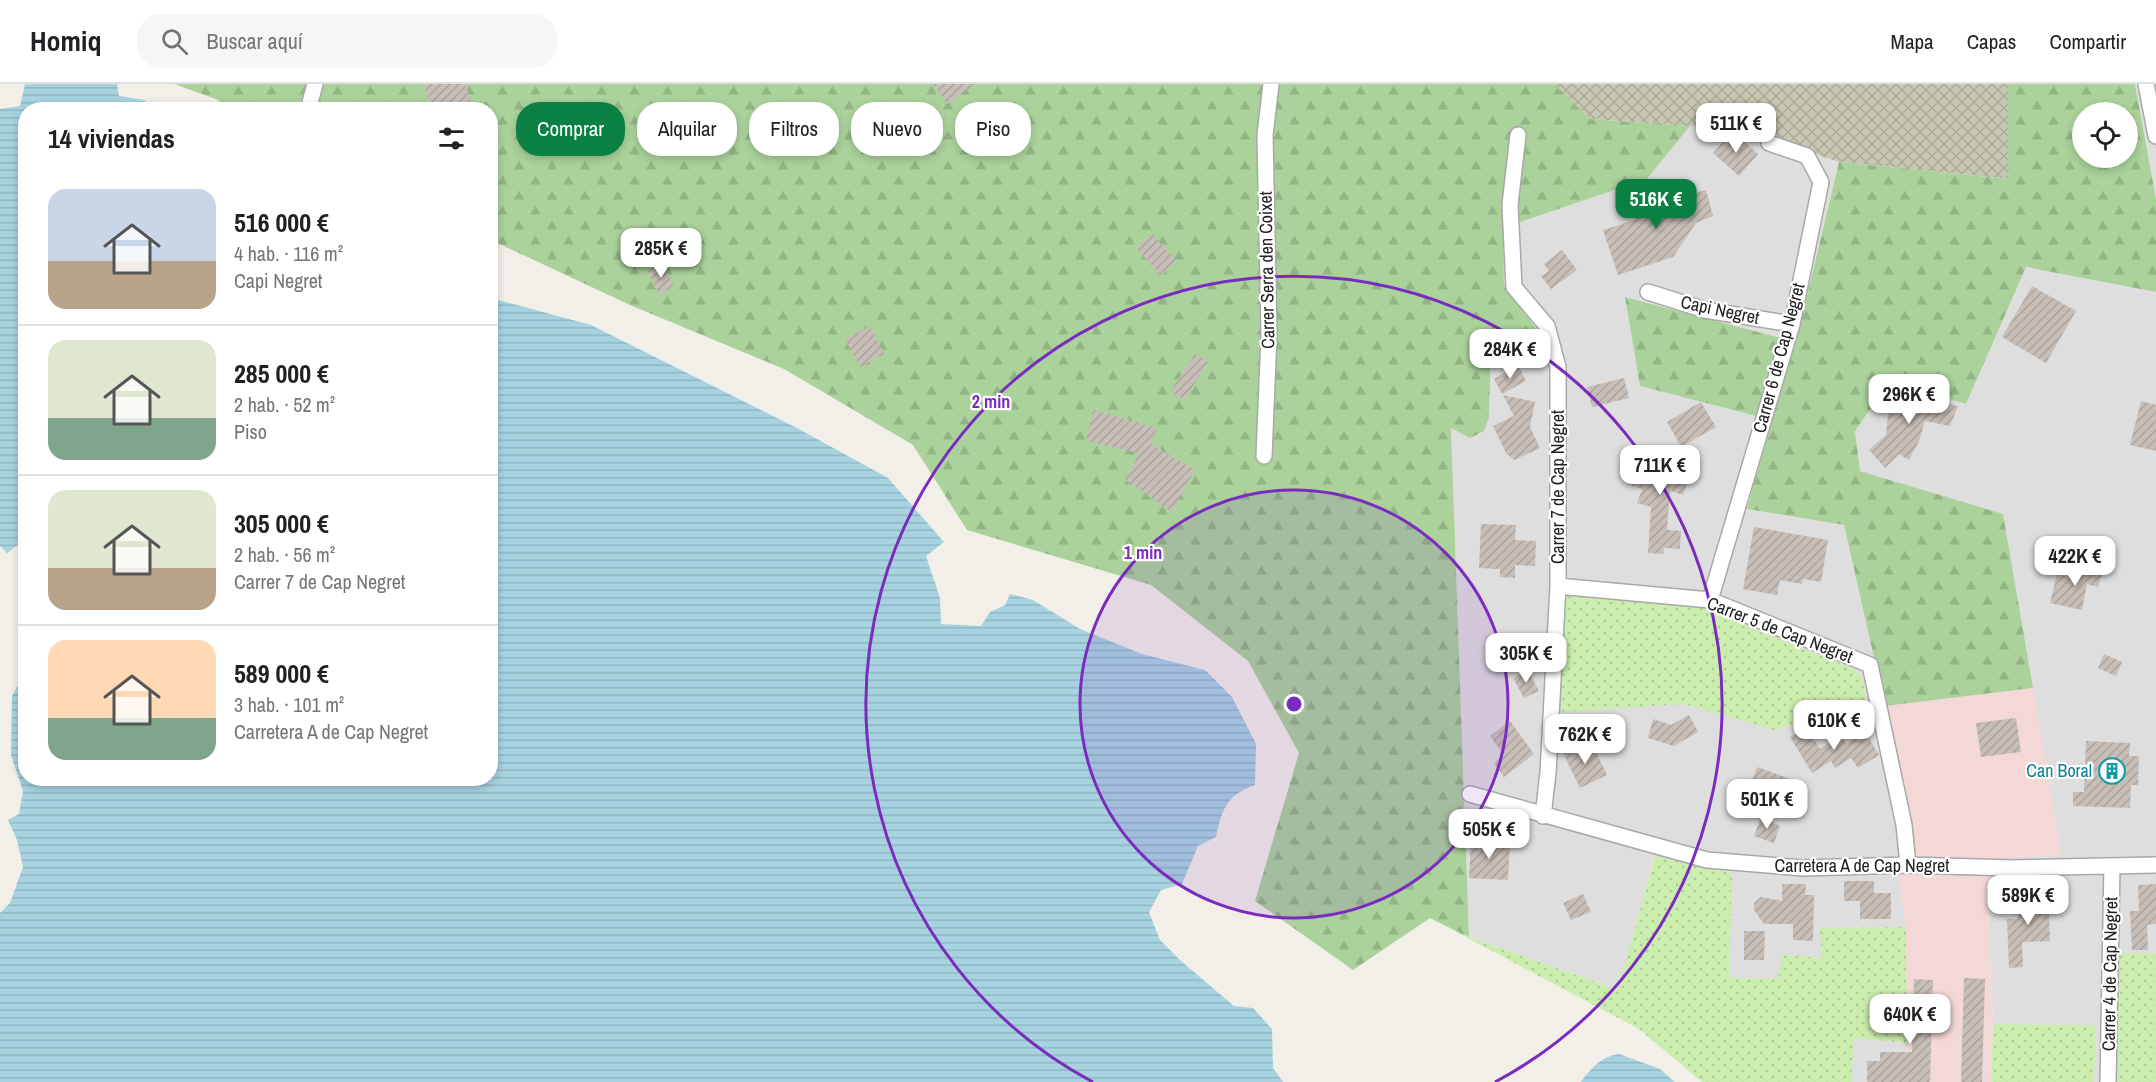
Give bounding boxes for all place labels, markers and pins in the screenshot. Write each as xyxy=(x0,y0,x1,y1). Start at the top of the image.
pin: 511K € xyxy=(1687,103,1785,154)
pin: 516K € xyxy=(1607,179,1705,230)
pin: 285K € xyxy=(612,228,710,279)
pin: 284K € xyxy=(1461,329,1559,380)
pin: 296K € xyxy=(1860,374,1958,425)
pin: 711K € xyxy=(1611,445,1709,496)
pin: 422K € xyxy=(2026,536,2124,587)
pin: 305K € xyxy=(1477,633,1575,684)
centre of rings xyxy=(1284,694,1304,714)
pin: 610K € xyxy=(1785,700,1883,751)
pin: 762K € xyxy=(1536,714,1634,765)
building icon: Can Boral xyxy=(2097,756,2127,786)
place label: Can Boral xyxy=(2026,758,2092,783)
pin: 501K € xyxy=(1718,779,1816,830)
pin: 505K € xyxy=(1440,809,1538,860)
pin: 589K € xyxy=(1979,875,2077,926)
pin: 640K € xyxy=(1861,994,1959,1045)

